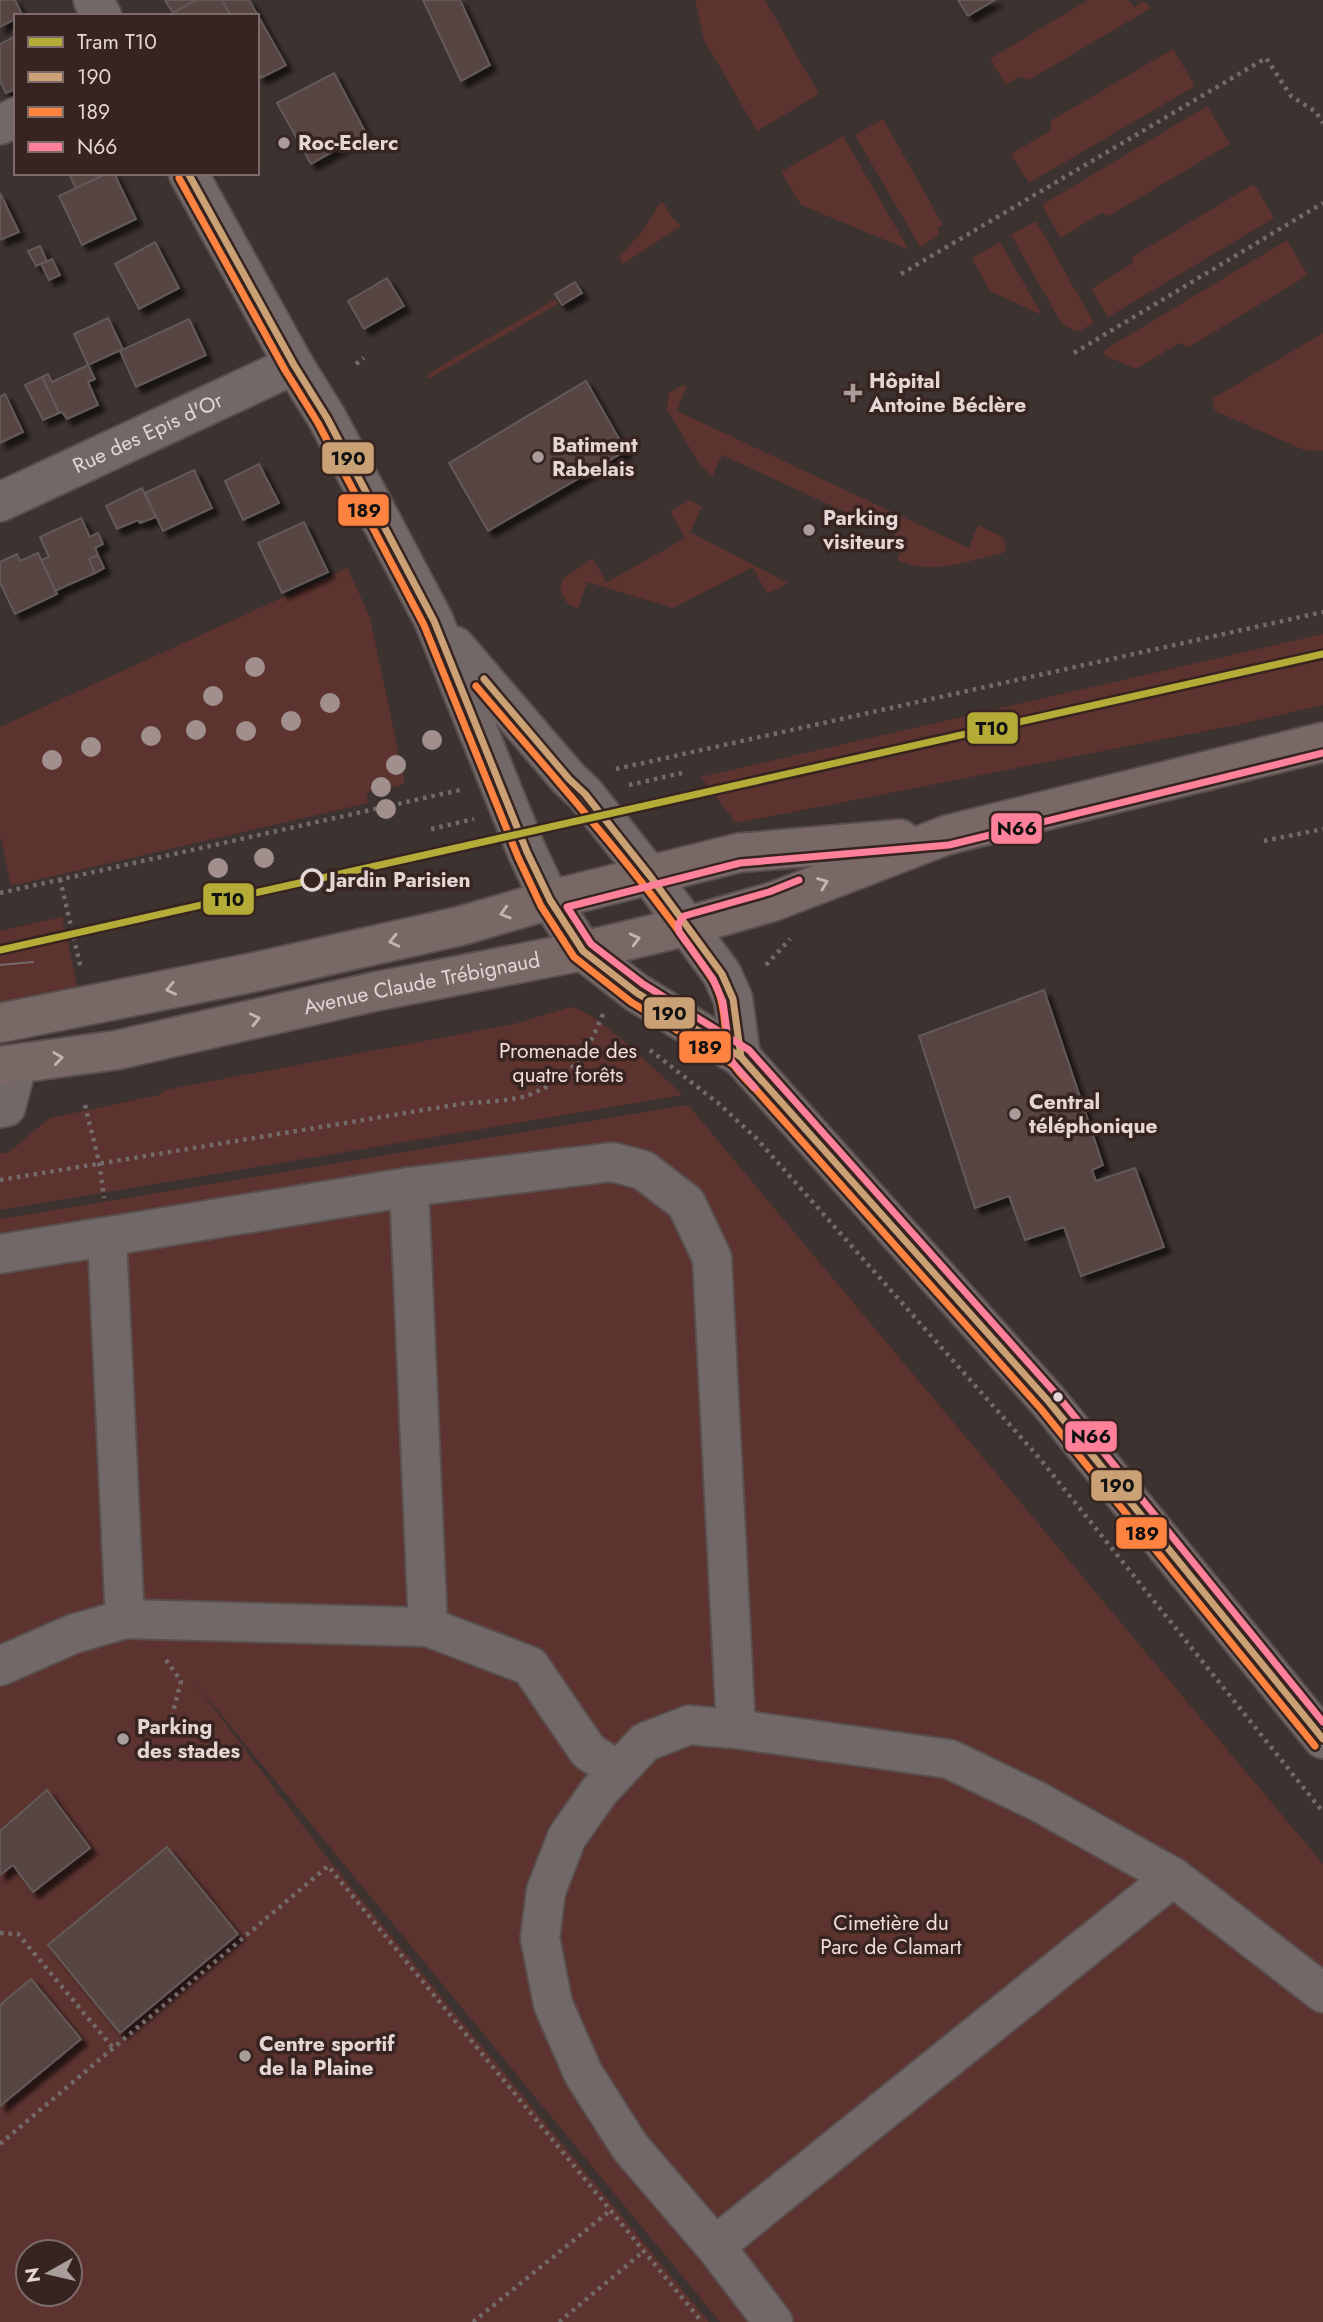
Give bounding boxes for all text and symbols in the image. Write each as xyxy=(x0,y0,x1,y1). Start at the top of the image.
legend xyxy=(14,14,259,175)
text: Tram T10 xyxy=(77,27,157,57)
text: 190 xyxy=(77,62,111,92)
text: 189 xyxy=(77,97,110,127)
place label: Roc-Eclerc xyxy=(298,128,398,158)
text: N66 xyxy=(77,132,117,162)
marker: Roc-Eclerc xyxy=(276,135,292,151)
place label: Hôpital Antoine Béclère xyxy=(868,366,1026,420)
marker: Hôpital Antoine Béclère xyxy=(843,383,863,403)
street label: Rue des Epis d'Or xyxy=(68,385,228,481)
place label: Batiment Rabelais xyxy=(552,430,638,484)
line badge: 190 xyxy=(321,441,375,475)
text: 190 xyxy=(331,445,365,472)
marker: Batiment Rabelais xyxy=(530,449,546,465)
line badge: 189 xyxy=(337,493,390,527)
text: 189 xyxy=(347,497,381,524)
place label: Parking visiteurs xyxy=(822,503,905,557)
marker: Parking visiteurs xyxy=(801,522,817,538)
line badge: T10 xyxy=(966,711,1019,745)
text: T10 xyxy=(976,715,1008,742)
line badge: N66 xyxy=(990,812,1043,845)
text: N66 xyxy=(997,815,1037,842)
place label: Jardin Parisien xyxy=(325,865,471,895)
marker: Jardin Parisien xyxy=(301,869,323,891)
one-way arrow xyxy=(816,877,828,891)
line badge: T10 xyxy=(202,882,255,916)
text: T10 xyxy=(212,886,244,913)
one-way arrow xyxy=(499,905,511,919)
one-way arrow xyxy=(629,932,641,947)
one-way arrow xyxy=(388,933,400,947)
street label: Avenue Claude Trébignaud xyxy=(301,945,542,1022)
one-way arrow xyxy=(165,981,177,996)
line badge: 190 xyxy=(643,996,696,1030)
text: 190 xyxy=(652,1000,686,1027)
one-way arrow xyxy=(249,1012,261,1027)
line badge: 189 xyxy=(678,1030,732,1064)
text: 189 xyxy=(688,1034,722,1061)
park label: Promenade des quatre forêts xyxy=(499,1036,637,1090)
one-way arrow xyxy=(53,1051,64,1066)
place label: Central téléphonique xyxy=(1029,1087,1158,1141)
marker: Central téléphonique xyxy=(1007,1106,1023,1122)
unlabelled marker xyxy=(1051,1390,1065,1404)
line badge: N66 xyxy=(1064,1420,1118,1453)
text: N66 xyxy=(1071,1423,1111,1450)
line badge: 190 xyxy=(1090,1469,1143,1502)
text: 190 xyxy=(1100,1472,1134,1499)
line badge: 189 xyxy=(1115,1516,1168,1550)
text: 189 xyxy=(1125,1520,1159,1547)
place label: Parking des stades xyxy=(137,1712,240,1766)
marker: Parking des stades xyxy=(115,1731,131,1747)
park label: Cimetière du Parc de Clamart xyxy=(820,1908,962,1962)
place label: Centre sportif de la Plaine xyxy=(259,2029,395,2083)
marker: Centre sportif de la Plaine xyxy=(237,2048,253,2064)
north arrow xyxy=(14,2238,84,2308)
text: N xyxy=(18,2266,47,2285)

